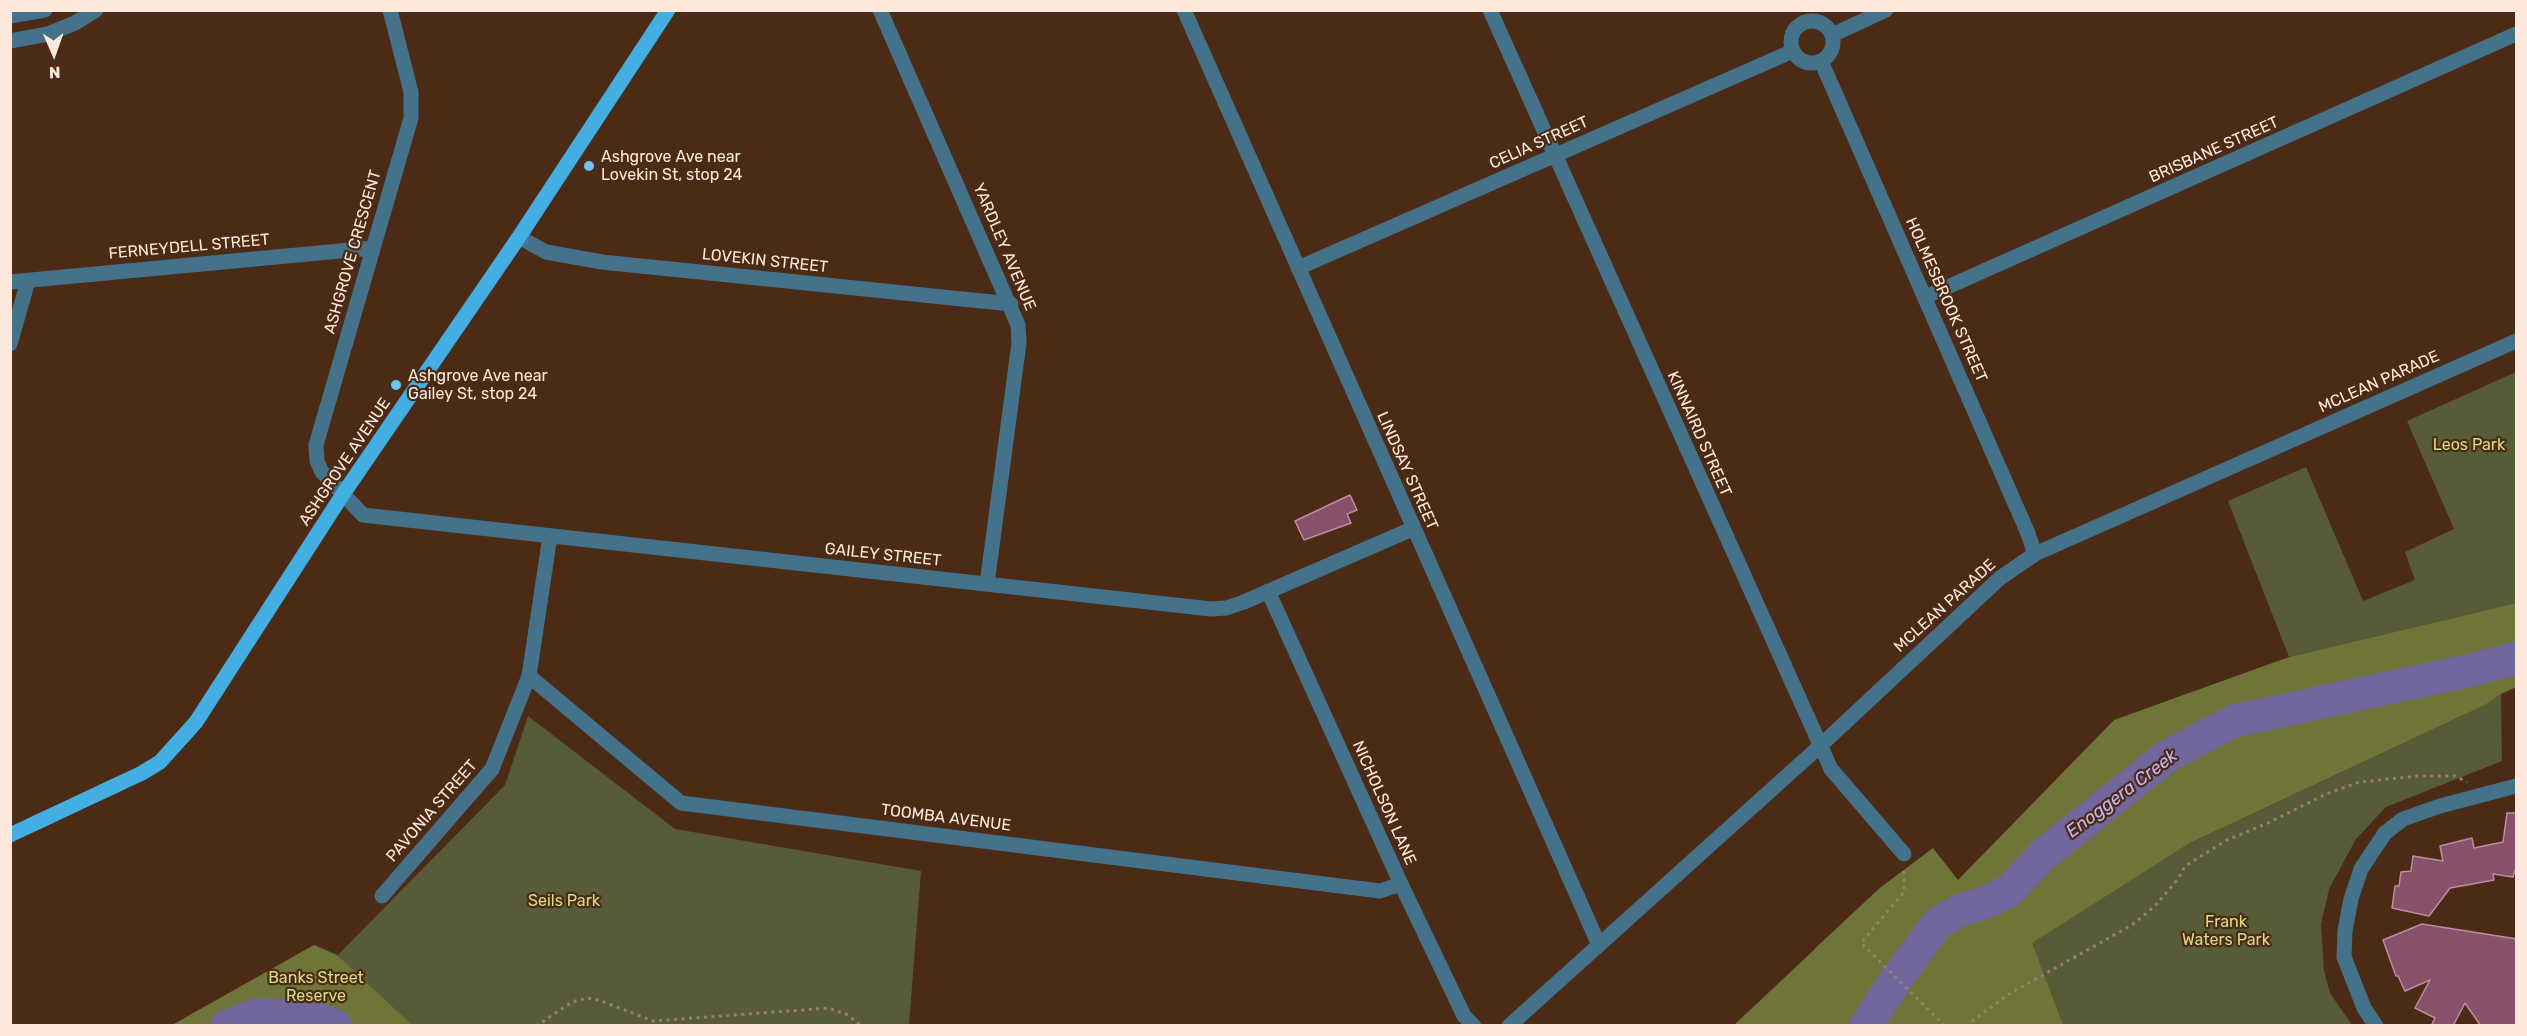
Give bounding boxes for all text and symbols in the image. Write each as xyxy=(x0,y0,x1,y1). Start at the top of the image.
north arrow xyxy=(24,24,84,84)
text: N xyxy=(49,63,61,82)
street label: CELIA STREET xyxy=(1486,113,1592,173)
street label: BRISBANE STREET xyxy=(2146,113,2282,187)
place label: Ashgrove Ave near Lovekin St, stop 24 xyxy=(601,147,742,185)
marker: Ashgrove Ave near Lovekin St, stop 24 xyxy=(582,159,596,173)
street label: ASHGROVE CRESCENT xyxy=(320,168,386,336)
street label: YARDLEY AVENUE xyxy=(968,180,1040,314)
street label: HOLMESBROOK STREET xyxy=(1901,215,1991,385)
street label: FERNEYDELL STREET xyxy=(108,230,270,264)
street label: LOVEKIN STREET xyxy=(701,245,829,277)
street label: MCLEAN PARADE xyxy=(2316,347,2442,417)
place label: Ashgrove Ave near Gailey St, stop 24 xyxy=(408,366,548,404)
street label: KINNAIRD STREET xyxy=(1663,368,1735,500)
marker: Ashgrove Ave near Gailey St, stop 24 xyxy=(389,378,403,392)
street label: ASHGROVE AVENUE xyxy=(295,394,395,530)
street label: LINDSAY STREET xyxy=(1372,409,1442,533)
park label: Leos Park xyxy=(2433,435,2505,455)
street label: GAILEY STREET xyxy=(824,539,942,571)
street label: MCLEAN PARADE xyxy=(1890,555,2000,657)
street label: NICHOLSON LANE xyxy=(1348,738,1420,868)
water label: Enoggera Creek xyxy=(2062,745,2182,843)
street label: PAVONIA STREET xyxy=(382,756,482,866)
street label: TOOMBA AVENUE xyxy=(880,801,1012,835)
park label: Seils Park xyxy=(528,891,600,911)
park label: Frank Waters Park xyxy=(2182,912,2270,950)
park label: Banks Street Reserve xyxy=(268,968,364,1006)

